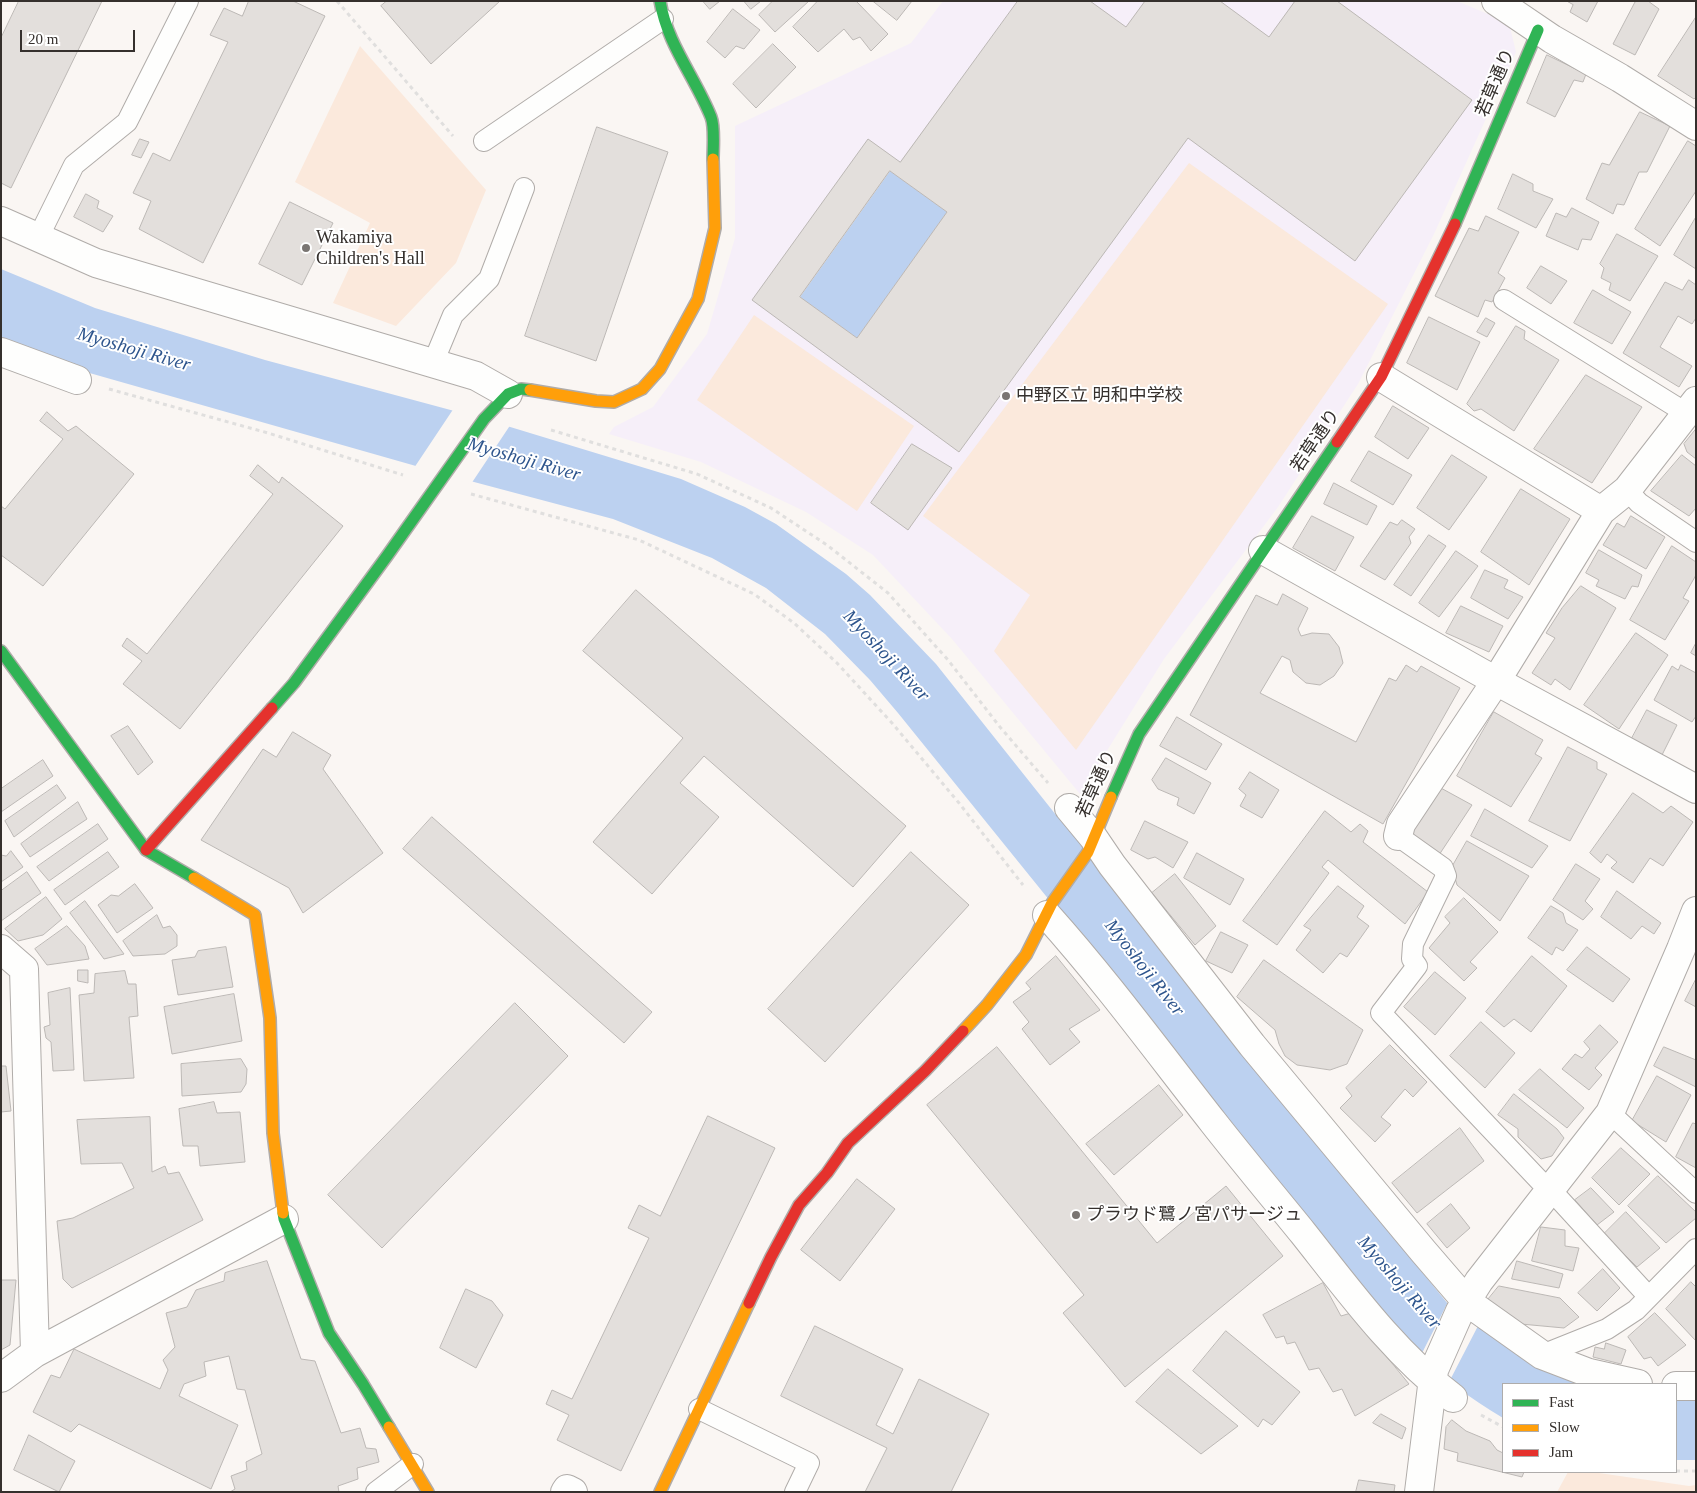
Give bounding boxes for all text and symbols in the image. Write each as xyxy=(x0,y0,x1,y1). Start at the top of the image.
scale bar xyxy=(22,20,138,52)
text: 20 m xyxy=(28,31,58,47)
street label: 若草通り xyxy=(1472,46,1520,120)
place label: Wakamiya Children's Hall xyxy=(316,227,425,270)
marker: Wakamiya Children's Hall xyxy=(300,242,312,254)
water label: Myoshoji River xyxy=(75,323,193,377)
place label: 中野区立 明和中学校 xyxy=(1016,385,1182,407)
marker: 中野区立 明和中学校 xyxy=(1000,390,1012,402)
street label: 若草通り xyxy=(1287,405,1345,477)
water label: Myoshoji River xyxy=(465,433,583,487)
water label: Myoshoji River xyxy=(838,606,934,706)
street label: 若草通り xyxy=(1072,747,1122,821)
water label: Myoshoji River xyxy=(1099,915,1189,1021)
place label: プラウド鷺ノ宮パサージュ xyxy=(1086,1204,1302,1226)
marker: プラウド鷺ノ宮パサージュ xyxy=(1070,1209,1082,1221)
water label: Myoshoji River xyxy=(1352,1232,1446,1334)
legend xyxy=(1502,1383,1677,1473)
text: Fast xyxy=(1549,1394,1574,1410)
text: Slow xyxy=(1549,1419,1580,1435)
text: Jam xyxy=(1549,1444,1573,1460)

